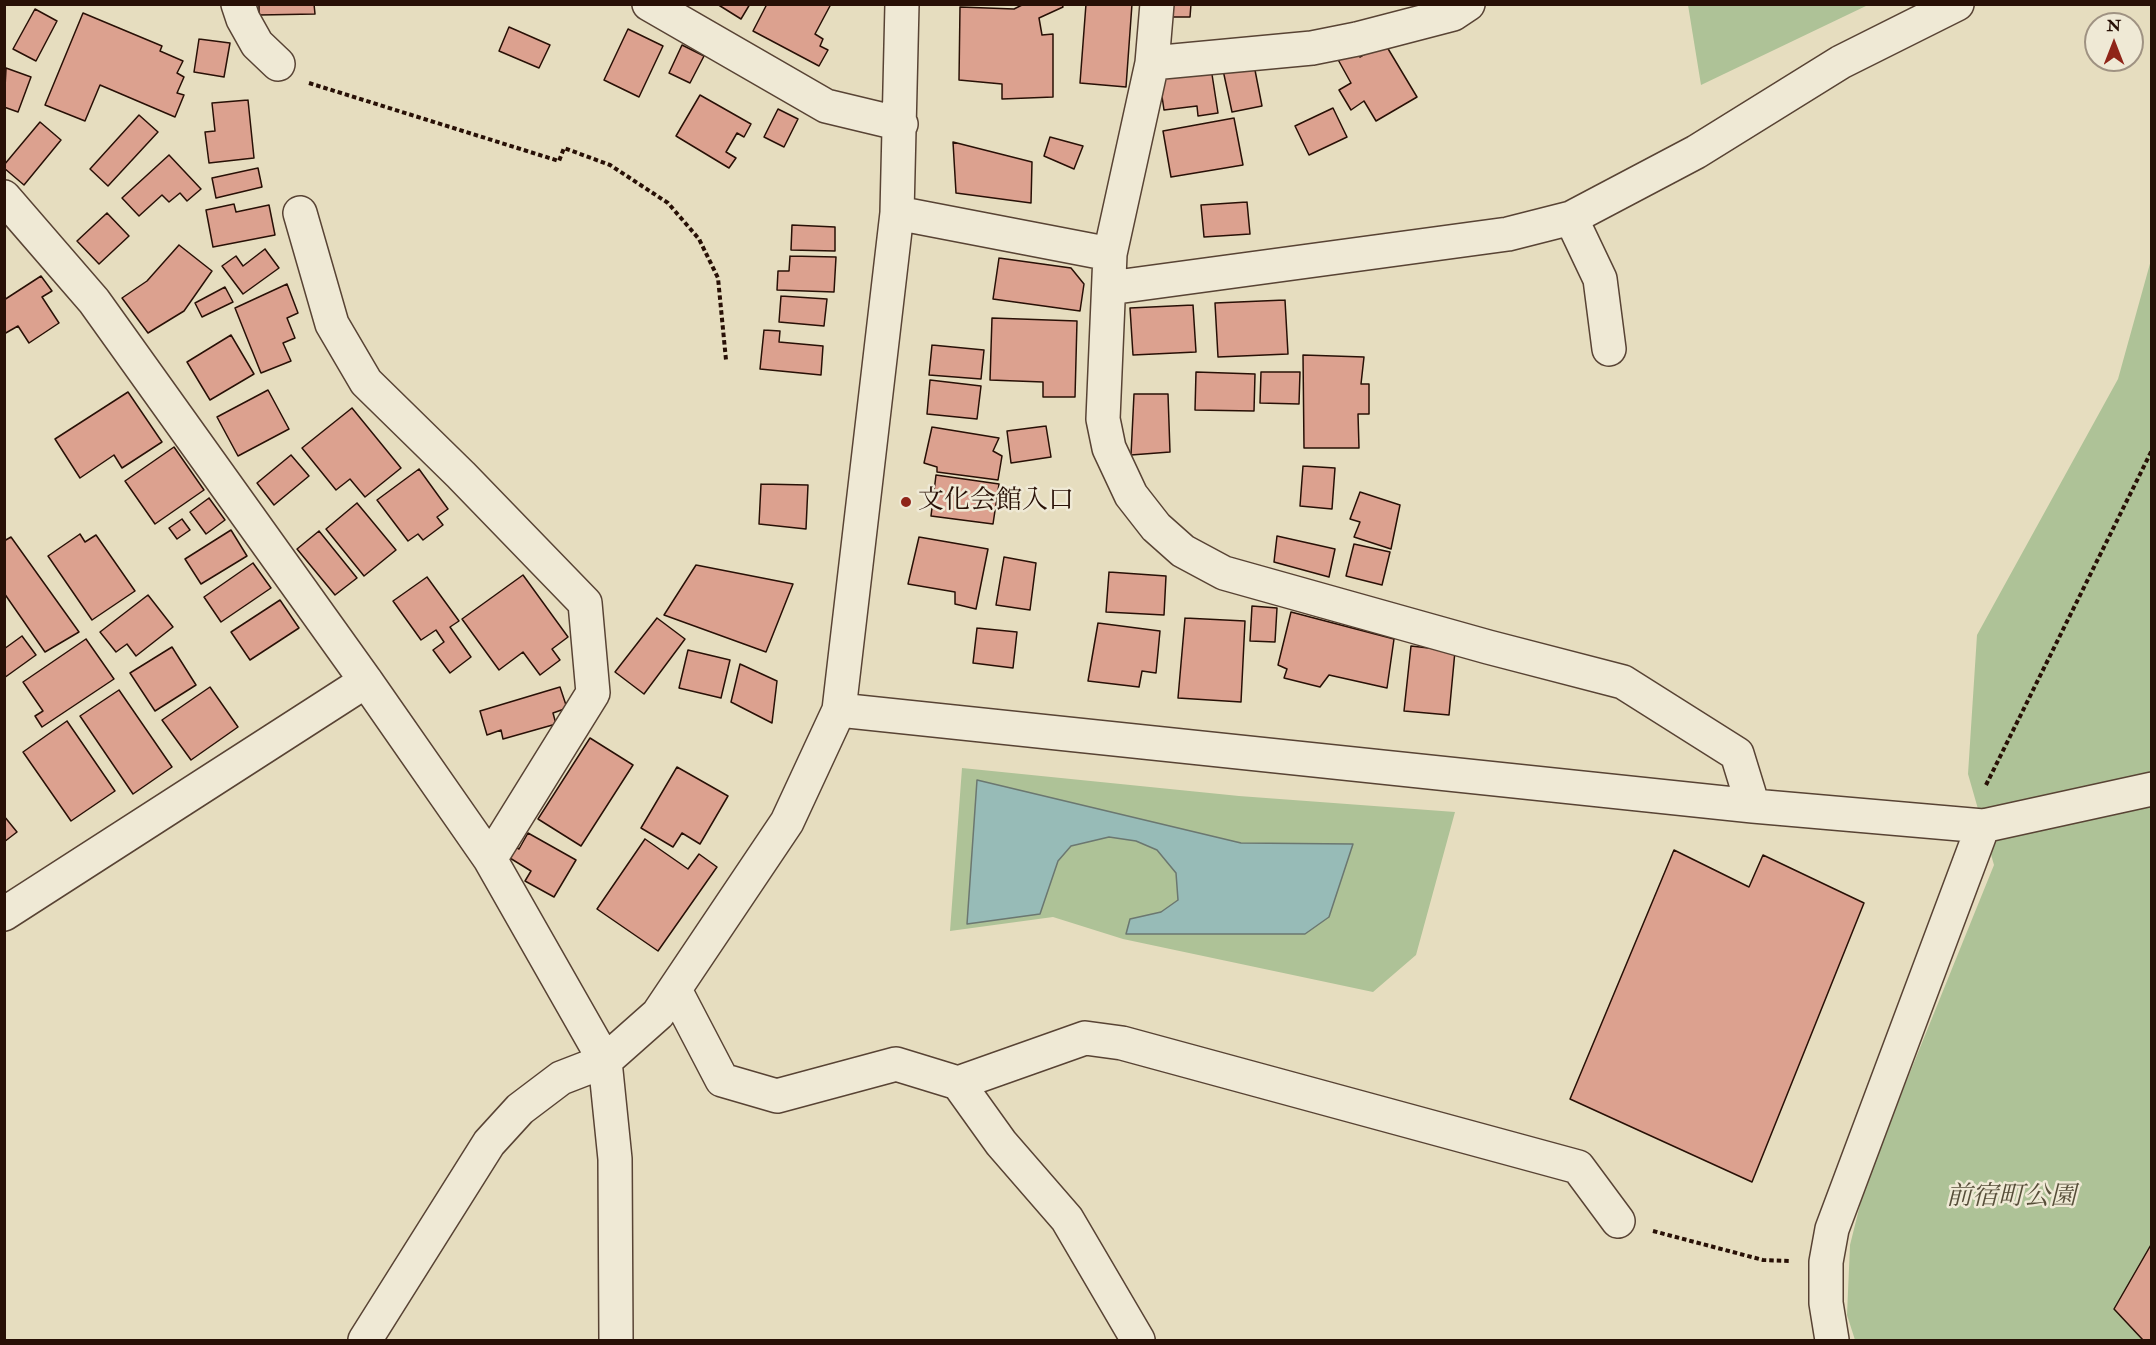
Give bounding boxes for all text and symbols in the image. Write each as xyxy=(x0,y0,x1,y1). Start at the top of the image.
north arrow xyxy=(2084,12,2144,72)
text: N xyxy=(2107,16,2121,36)
place label: 文化会館入口 xyxy=(918,486,1074,518)
marker: 文化会館入口 xyxy=(899,495,913,509)
park label: 前宿町公園 xyxy=(1946,1182,2076,1214)

